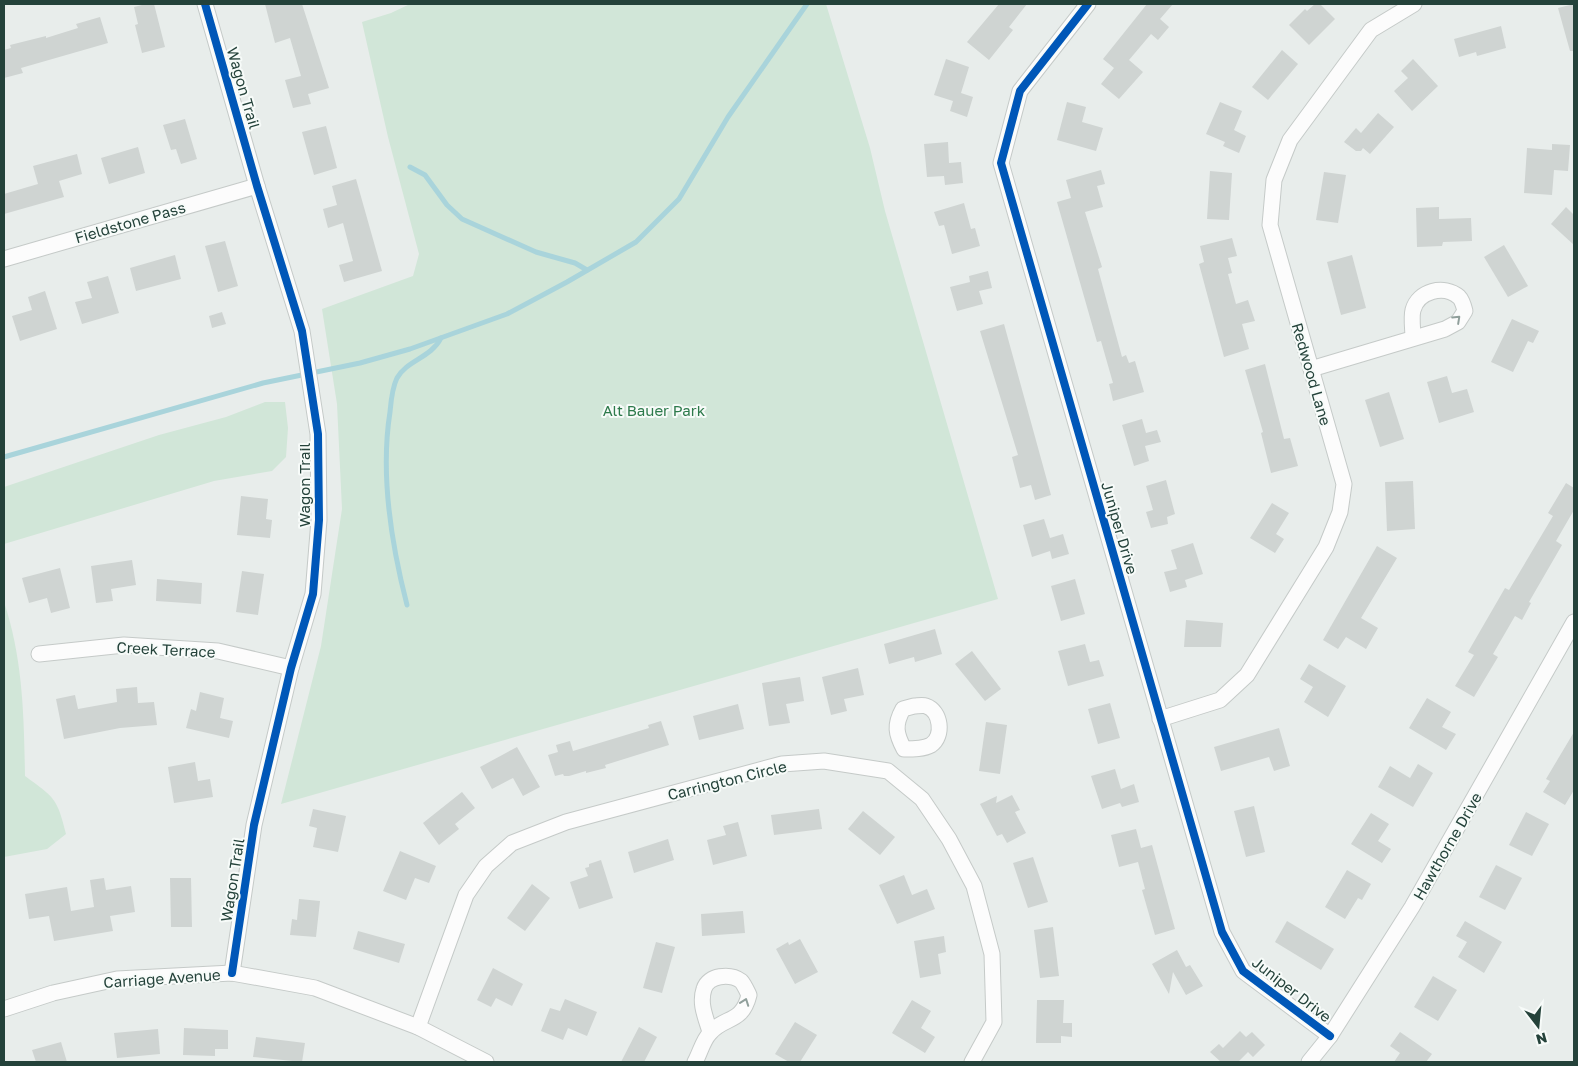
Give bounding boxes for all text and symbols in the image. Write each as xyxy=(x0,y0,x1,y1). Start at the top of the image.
street label: Wagon Trail xyxy=(224,45,264,131)
street label: Fieldstone Pass xyxy=(73,198,187,246)
one-way arrow xyxy=(1451,316,1460,325)
street label: Redwood Lane xyxy=(1289,321,1335,428)
park label: Alt Bauer Park xyxy=(603,401,706,419)
street label: Wagon Trail xyxy=(295,443,313,527)
street label: Juniper Drive xyxy=(1098,480,1142,577)
street label: Creek Terrace xyxy=(116,637,216,661)
street label: Carrington Circle xyxy=(665,756,789,804)
street label: Hawthorne Drive xyxy=(1409,789,1485,903)
street label: Wagon Trail xyxy=(217,837,248,923)
street label: Juniper Drive xyxy=(1249,953,1335,1026)
street label: Carriage Avenue xyxy=(103,965,222,991)
one-way arrow xyxy=(740,998,750,1007)
north arrow xyxy=(1513,1001,1563,1051)
text: N xyxy=(1534,1029,1549,1049)

